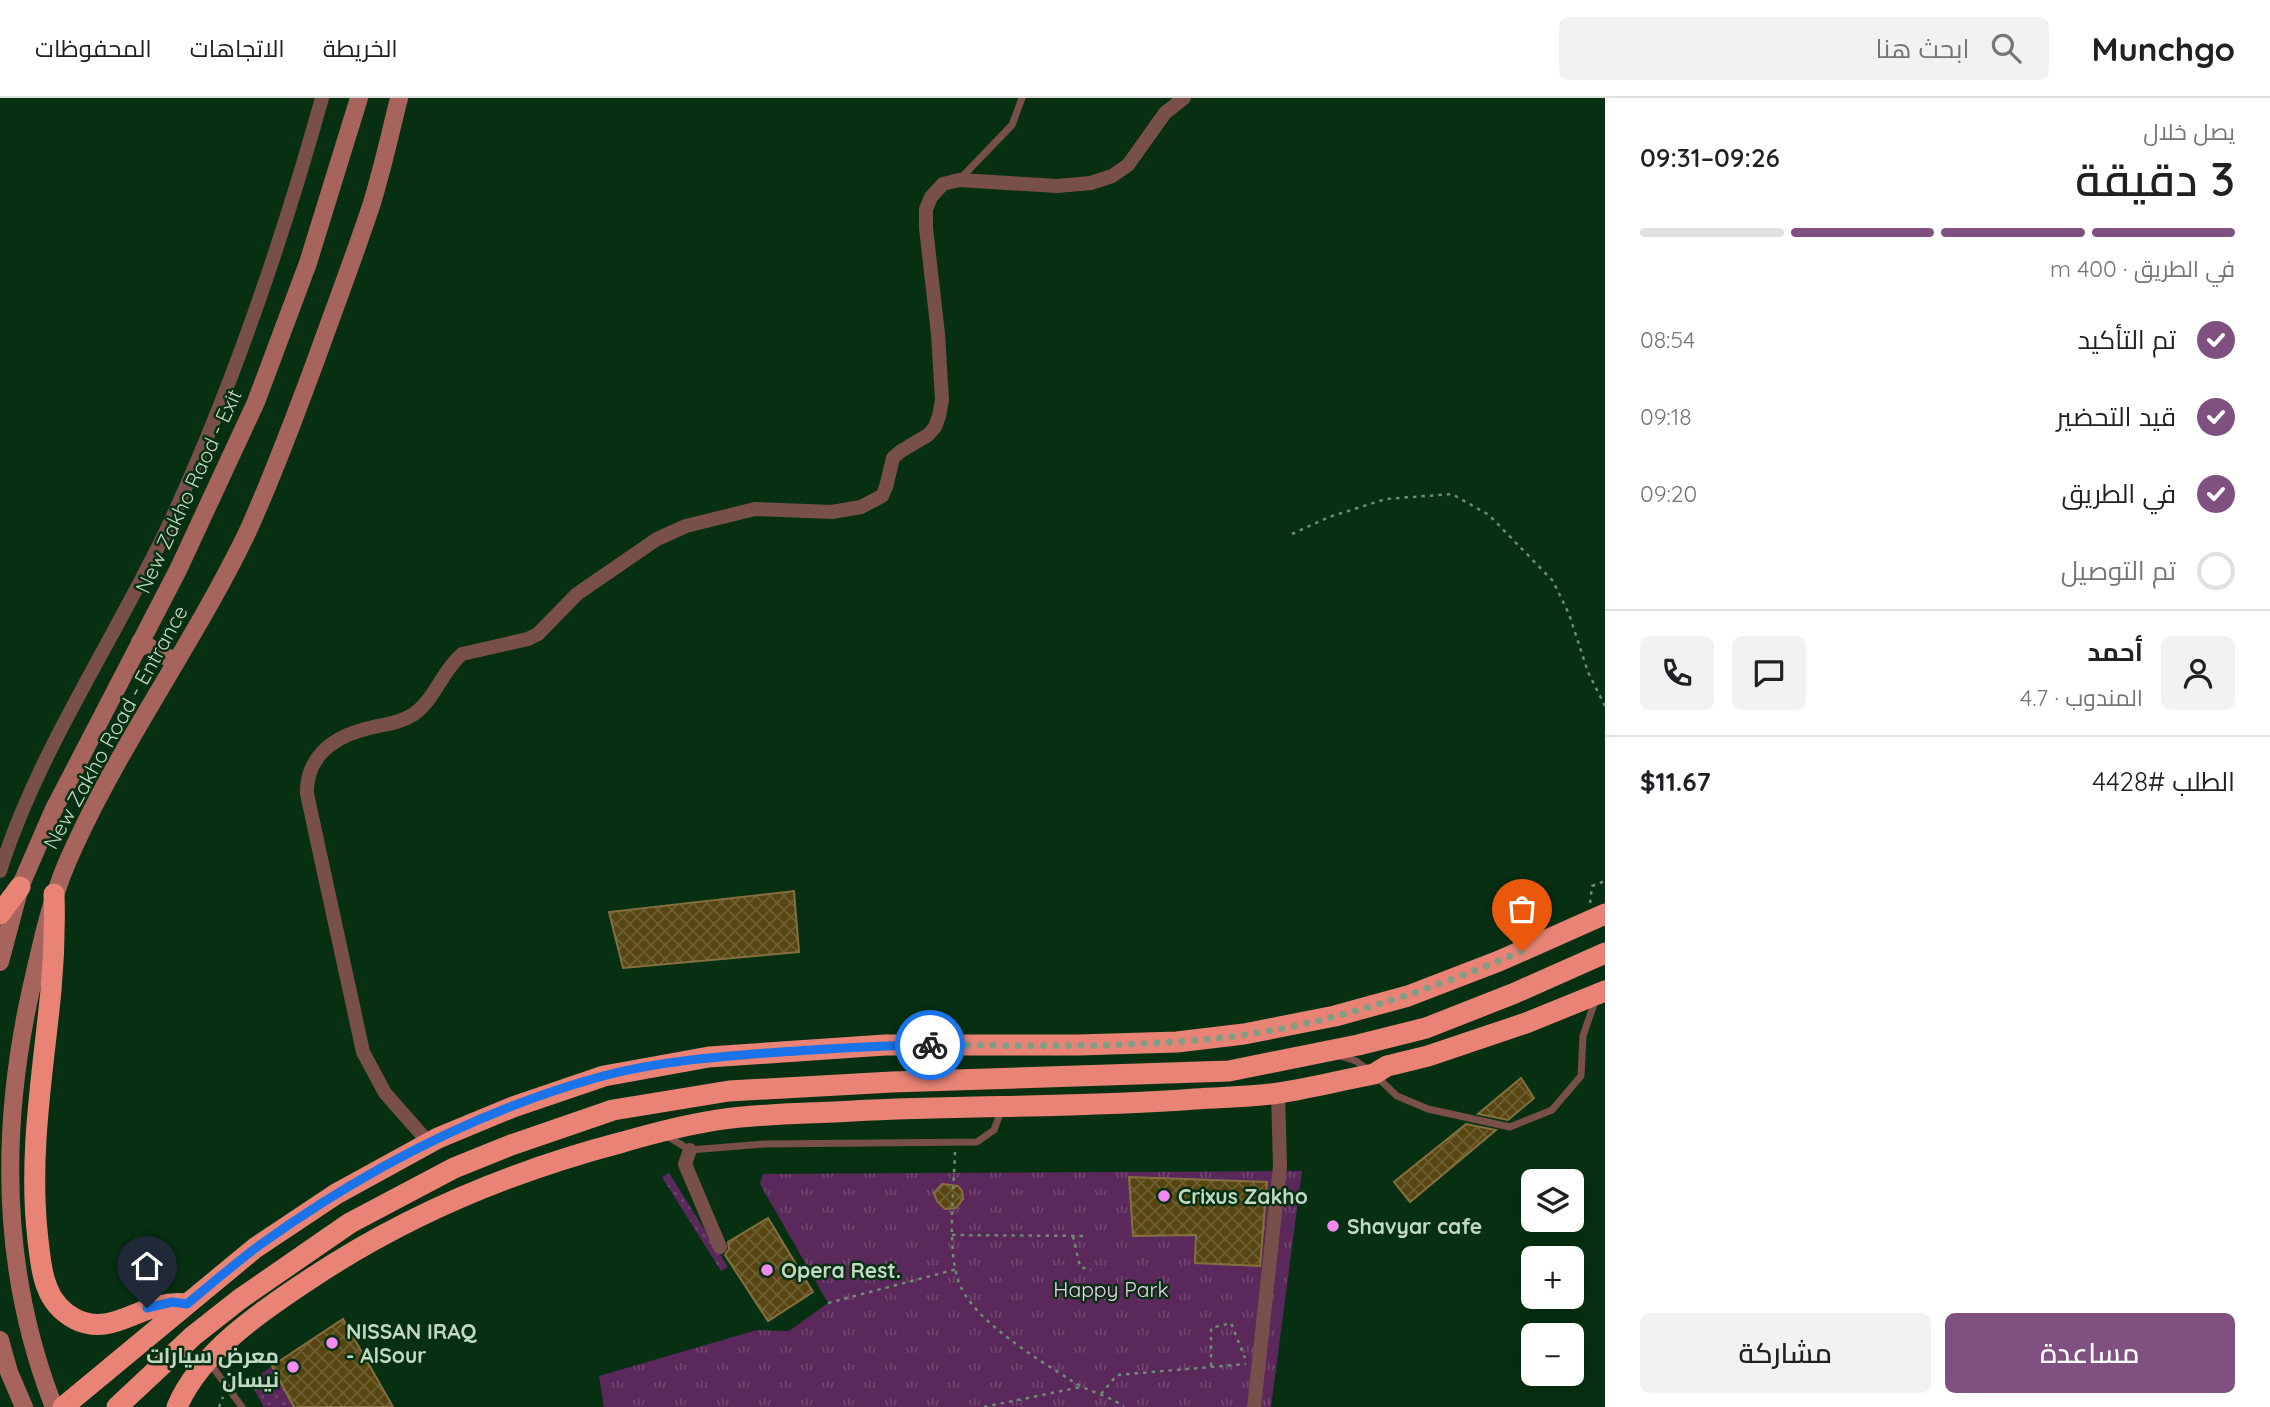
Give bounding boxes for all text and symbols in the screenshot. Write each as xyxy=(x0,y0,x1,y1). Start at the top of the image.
search box xyxy=(1559,17,2049,80)
text: Munchgo xyxy=(2091,28,2235,69)
icon: search xyxy=(1987,29,2025,67)
text: ابحث هنا xyxy=(1875,32,1969,65)
text: المحفوظات xyxy=(35,33,152,63)
text: الاتجاهات xyxy=(190,33,285,63)
text: الخريطة xyxy=(323,33,398,63)
text: يصل خلال xyxy=(2143,117,2235,146)
text: 09:26–09:31 xyxy=(1640,141,1780,174)
text: 3 دقيقة xyxy=(2075,150,2235,208)
text: في الطريق · 400 m xyxy=(2050,254,2235,283)
icon: check xyxy=(2197,321,2235,359)
text: تم التأكيد xyxy=(2078,323,2176,356)
text: 08:54 xyxy=(1640,325,1695,354)
street label: New Zakho Raod - Exit xyxy=(129,385,247,597)
icon: check xyxy=(2197,398,2235,436)
text: قيد التحضير xyxy=(2056,400,2176,433)
text: 09:18 xyxy=(1640,402,1692,431)
icon: check xyxy=(2197,475,2235,513)
text: في الطريق xyxy=(2062,477,2176,510)
text: 09:20 xyxy=(1640,479,1697,508)
text: تم التوصيل xyxy=(2061,554,2176,587)
street label: New Zakho Road - Entrance xyxy=(37,601,193,853)
text: أحمد xyxy=(2087,635,2143,668)
button: phone xyxy=(1640,636,1714,710)
button: chat xyxy=(1732,636,1806,710)
button: person xyxy=(2161,636,2235,710)
text: المندوب · 4.7 xyxy=(2020,683,2143,712)
text: $11.67 xyxy=(1640,765,1711,798)
text: الطلب #4428 xyxy=(2092,765,2235,798)
pin xyxy=(1492,879,1552,951)
icon: bag xyxy=(1503,890,1541,928)
courier xyxy=(895,1010,965,1080)
icon: bike xyxy=(911,1026,949,1064)
map controls xyxy=(1521,1169,1584,1386)
button: layers xyxy=(1521,1169,1584,1232)
place label: Crixus Zakho xyxy=(1178,1183,1308,1209)
marker: Crixus Zakho xyxy=(1156,1188,1172,1204)
place label: Shavyar cafe xyxy=(1347,1213,1482,1239)
marker: Shavyar cafe xyxy=(1325,1218,1341,1234)
pin xyxy=(117,1236,177,1308)
button: + xyxy=(1521,1246,1584,1309)
icon: home xyxy=(128,1247,166,1285)
place label: Opera Rest. xyxy=(781,1257,901,1283)
marker: Opera Rest. xyxy=(759,1262,775,1278)
park label: Happy Park xyxy=(1053,1276,1169,1302)
button: مشاركة xyxy=(1640,1313,1931,1393)
button: مساعدة xyxy=(1945,1313,2235,1393)
place label: NISSAN IRAQ - AlSour xyxy=(346,1318,478,1368)
button: − xyxy=(1521,1323,1584,1386)
marker: NISSAN IRAQ - AlSour xyxy=(324,1335,340,1351)
place label: معرض سيارات نيسان xyxy=(146,1342,279,1392)
marker: معرض سيارات نيسان xyxy=(285,1359,301,1375)

